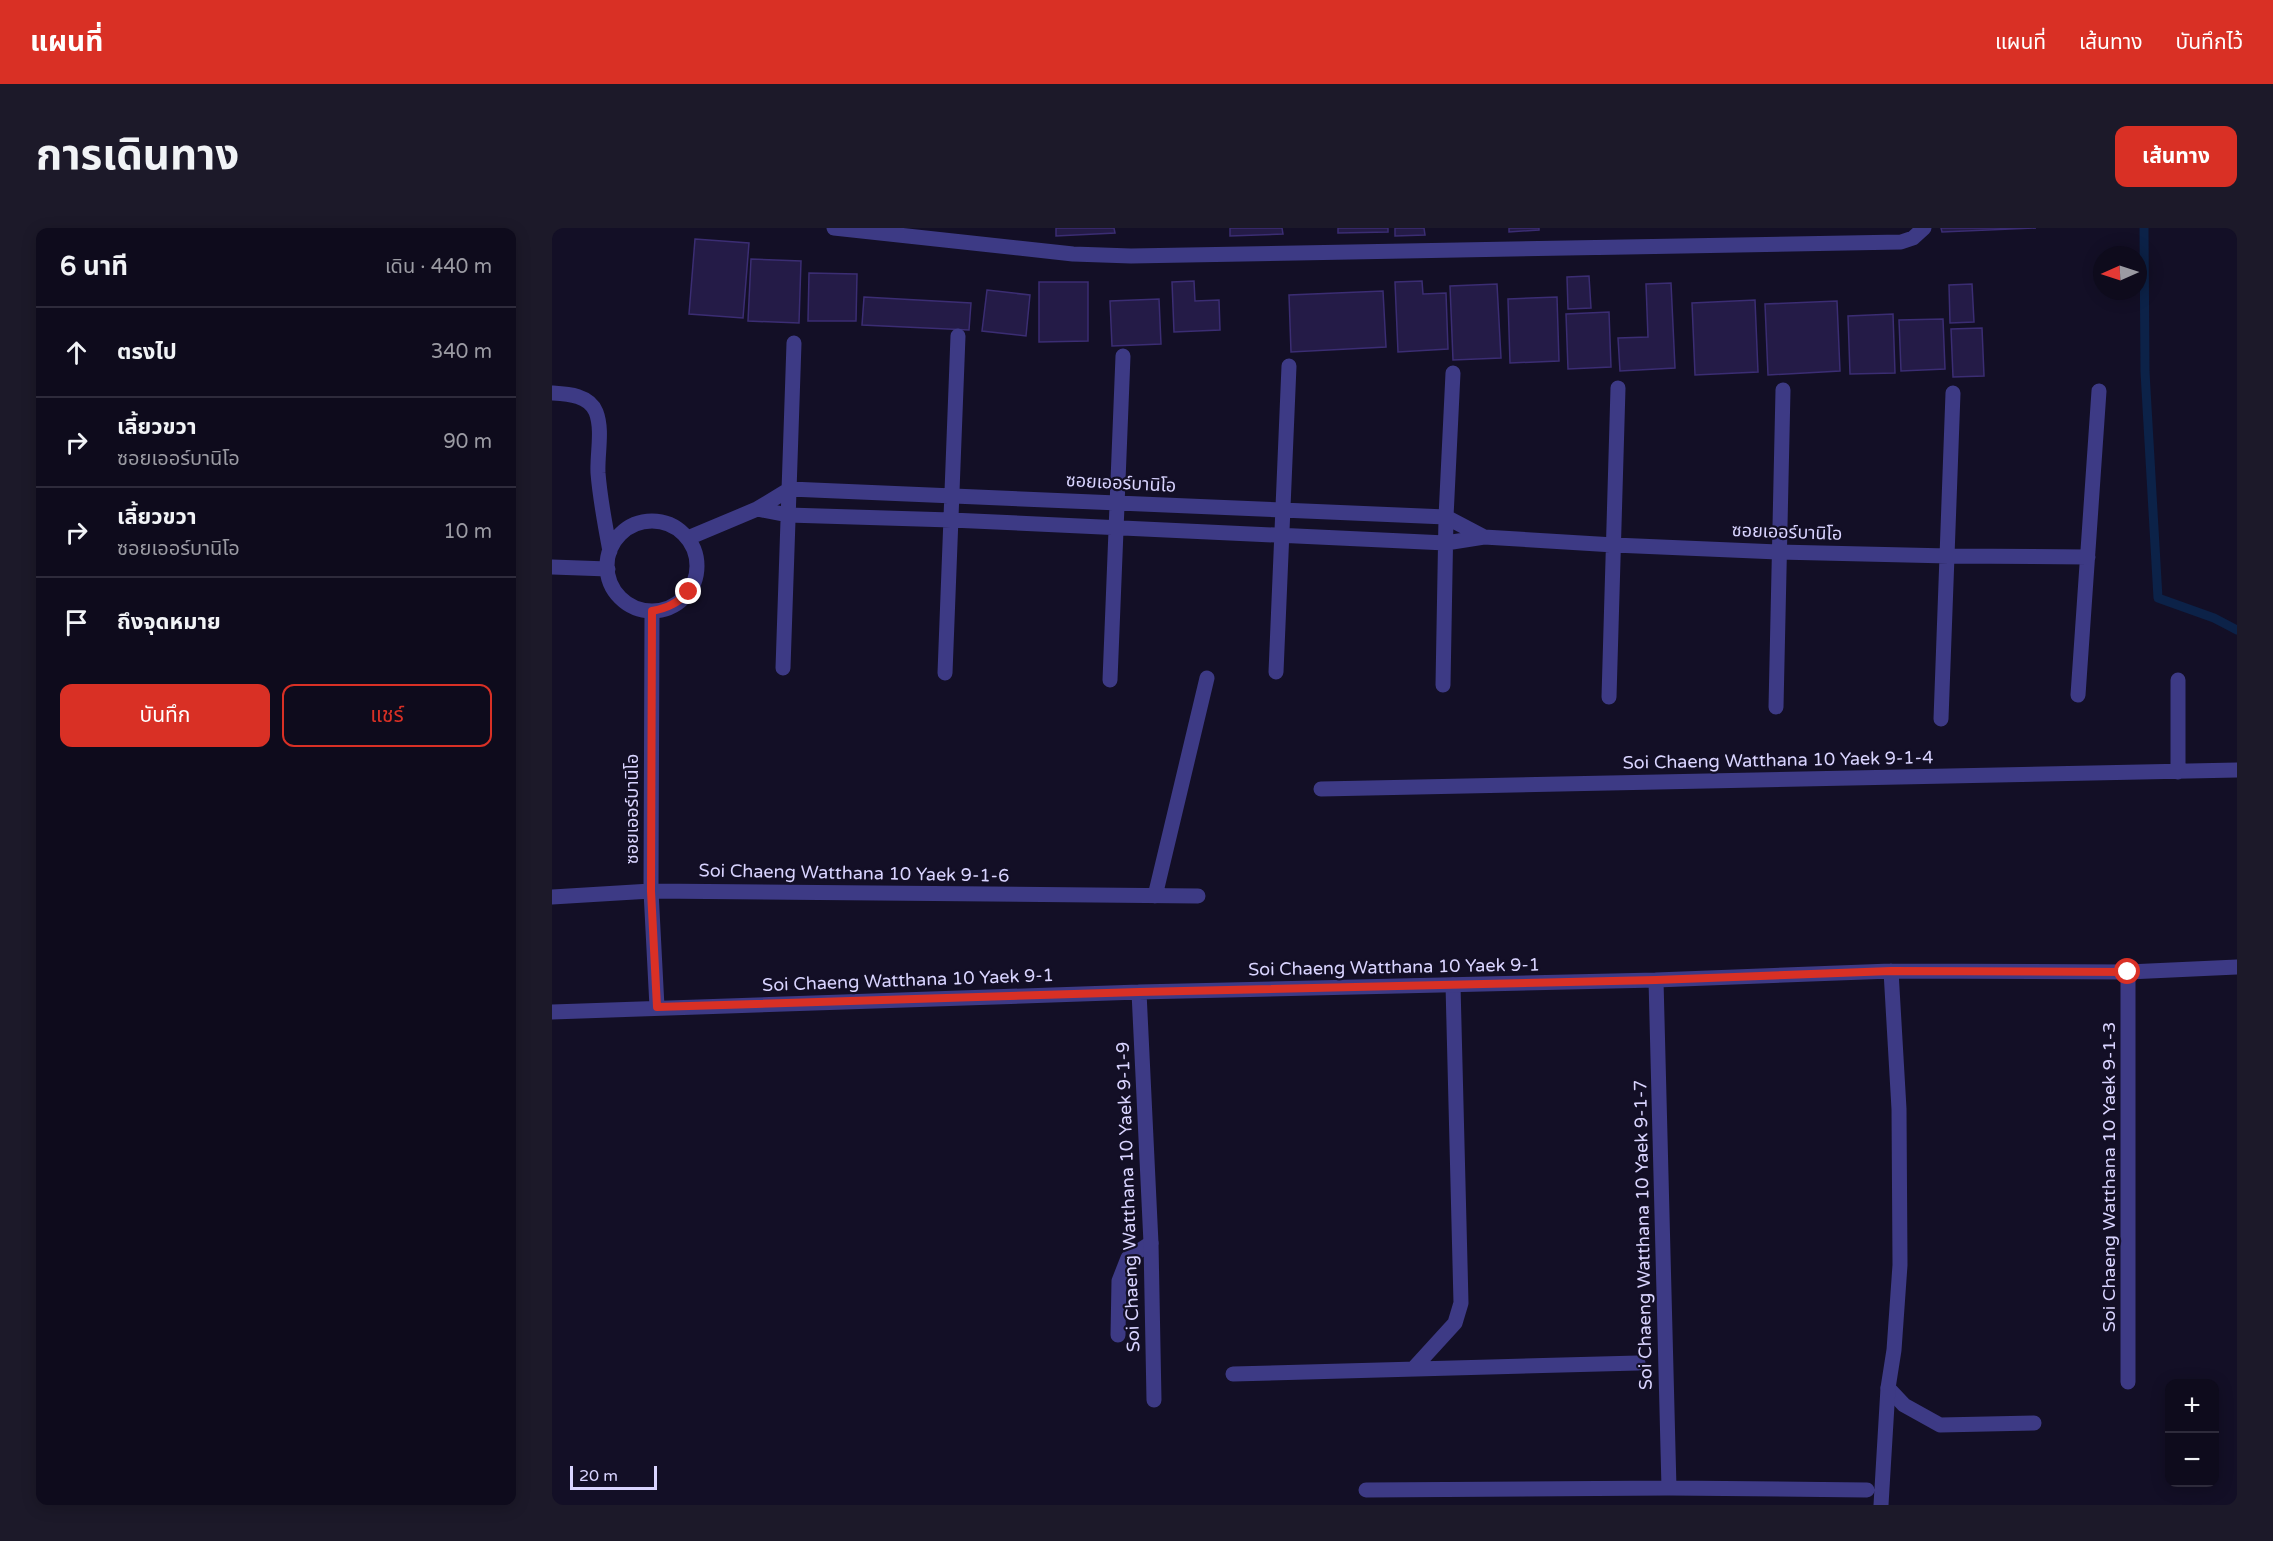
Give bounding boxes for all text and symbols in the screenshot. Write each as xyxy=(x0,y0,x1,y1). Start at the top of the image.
text: แผนที่ xyxy=(30,25,103,59)
text: แผนที่ xyxy=(1995,30,2046,55)
text: เส้นทาง xyxy=(2079,30,2143,55)
text: บันทึกไว้ xyxy=(2176,30,2243,55)
button: เส้นทาง xyxy=(2115,126,2237,187)
text: การเดินทาง xyxy=(36,130,239,181)
north arrow xyxy=(2093,246,2147,300)
text: 6 นาที xyxy=(60,251,128,282)
text: เดิน · 440 m xyxy=(385,255,492,279)
icon: ahead xyxy=(60,336,93,369)
text: ตรงไป xyxy=(117,339,177,365)
text: 340 m xyxy=(431,340,492,364)
text: เลี้ยวขวา xyxy=(117,414,197,440)
icon: right xyxy=(60,426,93,459)
text: 90 m xyxy=(443,430,492,454)
text: ซอยเออร์บานิโอ xyxy=(117,447,240,471)
street label: ซอยเออร์บานิโอ xyxy=(1065,469,1177,497)
text: เลี้ยวขวา xyxy=(117,504,197,530)
icon: right xyxy=(60,516,93,549)
street label: ซอยเออร์บานิโอ xyxy=(1731,519,1843,545)
text: 10 m xyxy=(443,520,492,544)
text: ซอยเออร์บานิโอ xyxy=(117,537,240,561)
route end xyxy=(675,578,701,604)
icon: arrive xyxy=(60,606,93,639)
text: ถึงจุดหมาย xyxy=(117,609,221,635)
button: บันทึก xyxy=(60,684,270,747)
button: แชร์ xyxy=(282,684,492,747)
street label: Soi Chaeng Watthana 10 Yaek 9-1-4 xyxy=(1622,746,1934,774)
street label: ซอยเออร์บานิโอ xyxy=(621,754,643,864)
street label: Soi Chaeng Watthana 10 Yaek 9-1-6 xyxy=(698,859,1010,887)
street label: Soi Chaeng Watthana 10 Yaek 9-1 xyxy=(1248,953,1540,981)
route start xyxy=(2114,958,2140,984)
street label: Soi Chaeng Watthana 10 Yaek 9-1 xyxy=(762,964,1054,996)
street label: Soi Chaeng Watthana 10 Yaek 9-1-3 xyxy=(2098,1022,2120,1332)
street label: Soi Chaeng Watthana 10 Yaek 9-1-9 xyxy=(1112,1041,1144,1353)
street label: Soi Chaeng Watthana 10 Yaek 9-1-7 xyxy=(1629,1080,1657,1390)
map controls xyxy=(2165,1379,2219,1487)
button: + xyxy=(2165,1379,2219,1433)
button: − xyxy=(2165,1433,2219,1487)
scale bar xyxy=(570,1463,657,1490)
text: 20 m xyxy=(579,1466,618,1486)

